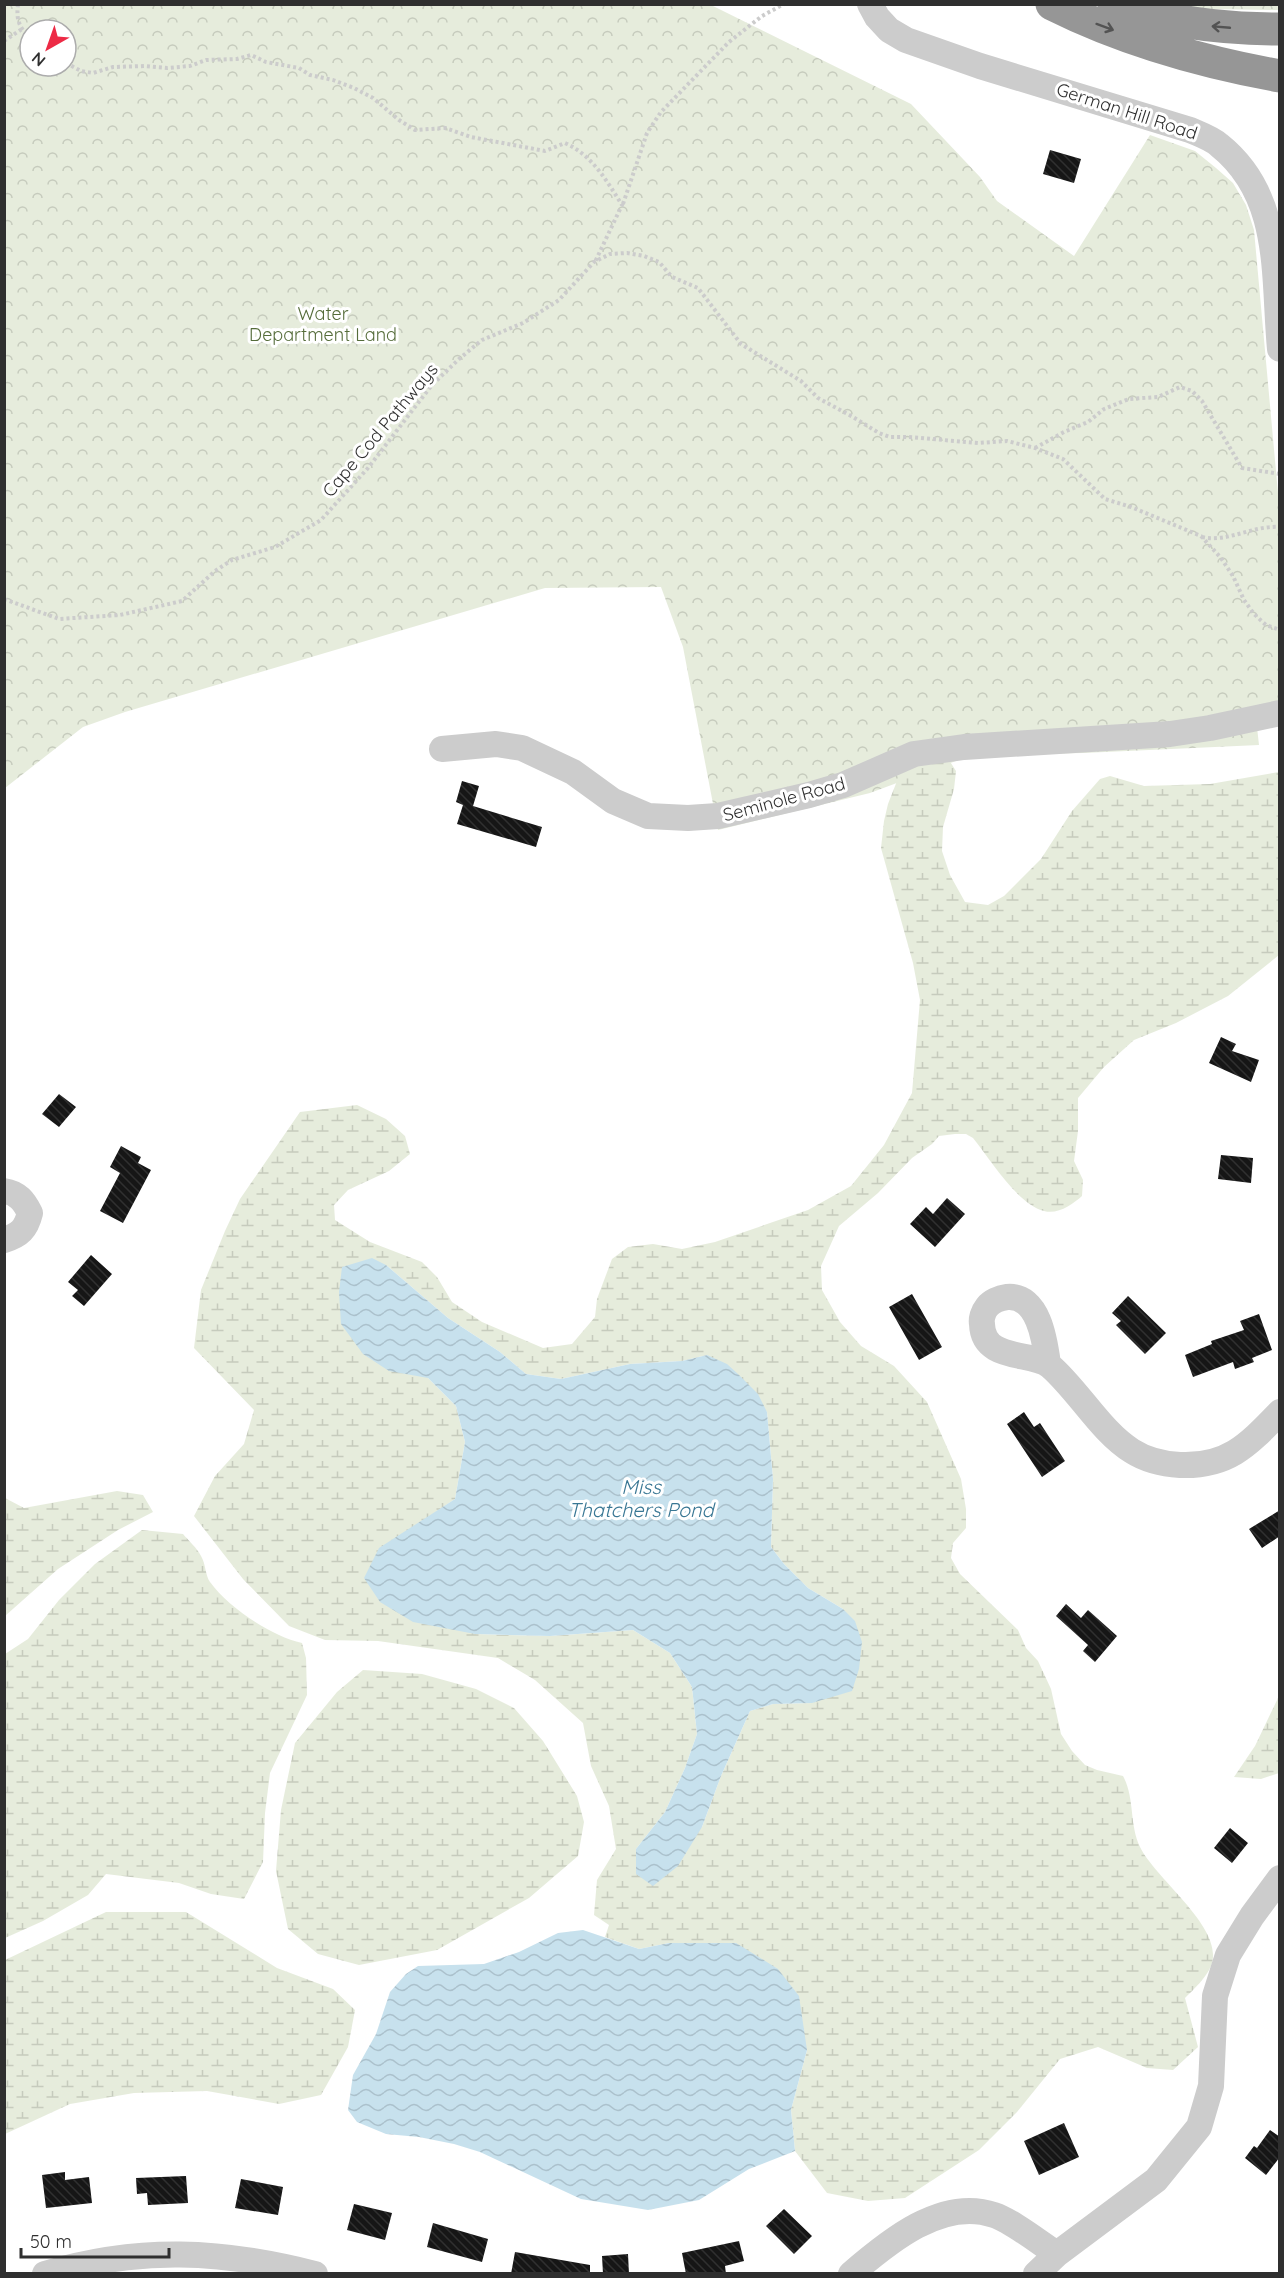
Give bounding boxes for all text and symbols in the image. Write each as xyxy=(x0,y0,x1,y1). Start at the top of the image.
north arrow xyxy=(18,18,78,78)
one-way arrow xyxy=(1212,21,1232,32)
one-way arrow xyxy=(1096,23,1114,34)
text: N xyxy=(27,48,49,71)
street label: German Hill Road xyxy=(1054,77,1200,145)
park label: Water Department Land xyxy=(249,302,397,346)
street label: Cape Cod Pathways xyxy=(317,358,443,502)
street label: Seminole Road xyxy=(720,772,848,826)
water label: Miss Thatchers Pond xyxy=(568,1474,717,1522)
scale bar xyxy=(21,2221,170,2259)
text: 50 m xyxy=(30,2230,72,2253)

